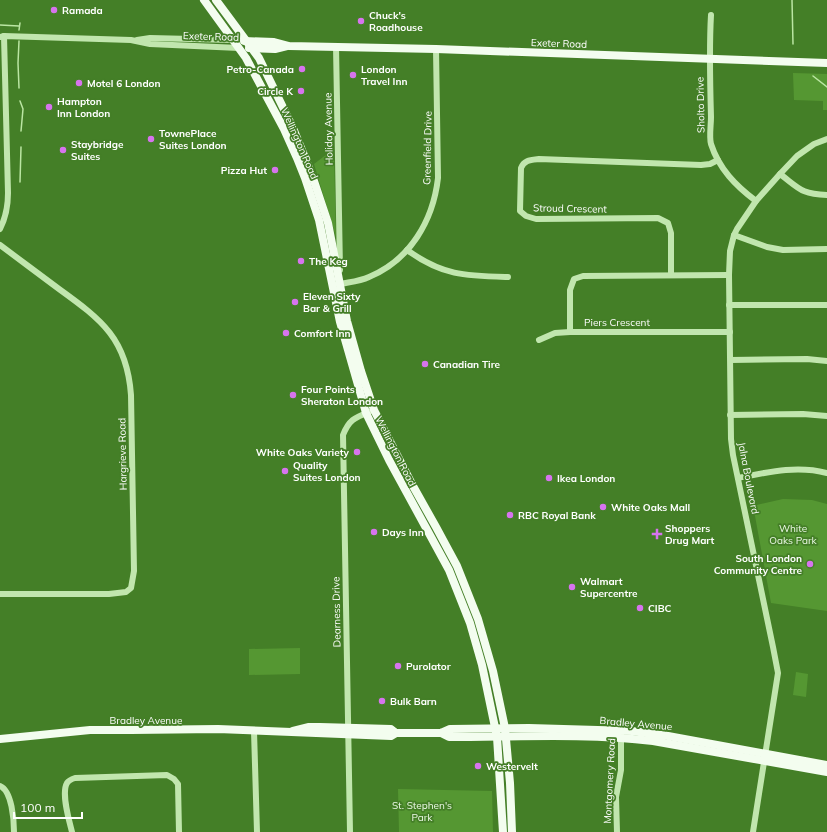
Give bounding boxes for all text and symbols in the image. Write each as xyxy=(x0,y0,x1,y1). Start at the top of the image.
place label: Ramada xyxy=(62,4,103,17)
marker: Ramada xyxy=(49,5,59,15)
place label: Chuck's Roadhouse xyxy=(369,9,423,34)
marker: Chuck's Roadhouse xyxy=(356,16,366,26)
street label: Exeter Road xyxy=(183,29,239,44)
street label: Exeter Road xyxy=(531,36,587,51)
place label: Petro-Canada xyxy=(227,63,294,76)
place label: London Travel Inn xyxy=(361,63,408,88)
marker: Petro-Canada xyxy=(297,64,307,74)
marker: London Travel Inn xyxy=(348,70,358,80)
place label: Motel 6 London xyxy=(87,77,161,90)
street label: Sholto Drive xyxy=(694,77,707,133)
marker: Motel 6 London xyxy=(74,78,84,88)
place label: Circle K xyxy=(257,85,293,98)
marker: Circle K xyxy=(296,86,306,96)
street label: Holiday Avenue xyxy=(321,92,336,166)
place label: Hampton Inn London xyxy=(57,95,110,120)
marker: Hampton Inn London xyxy=(44,102,54,112)
street label: Wellington Road xyxy=(278,105,321,181)
street label: Greenfield Drive xyxy=(420,111,435,185)
place label: TownePlace Suites London xyxy=(159,127,227,152)
marker: TownePlace Suites London xyxy=(146,134,156,144)
place label: Staybridge Suites xyxy=(71,138,124,163)
marker: Staybridge Suites xyxy=(58,145,68,155)
place label: Pizza Hut xyxy=(221,164,267,177)
marker: Pizza Hut xyxy=(270,165,280,175)
street label: Stroud Crescent xyxy=(533,201,608,216)
place label: The Keg xyxy=(309,255,348,268)
marker: The Keg xyxy=(296,256,306,266)
place label: Eleven Sixty Bar & Grill xyxy=(303,290,361,315)
marker: Eleven Sixty Bar & Grill xyxy=(290,297,300,307)
street label: Piers Crescent xyxy=(584,316,650,329)
place label: Comfort Inn xyxy=(294,327,351,340)
marker: Comfort Inn xyxy=(281,328,291,338)
place label: Canadian Tire xyxy=(433,358,501,371)
marker: Canadian Tire xyxy=(420,359,430,369)
place label: Four Points Sheraton London xyxy=(301,383,383,408)
marker: Four Points Sheraton London xyxy=(288,390,298,400)
street label: Wellington Road xyxy=(372,414,419,489)
street label: Hargrieve Road xyxy=(115,418,130,490)
street label: Jalna Boulevard xyxy=(735,441,762,515)
place label: White Oaks Variety xyxy=(256,446,350,459)
marker: White Oaks Variety xyxy=(352,447,362,457)
place label: Quality Suites London xyxy=(293,459,361,484)
marker: Quality Suites London xyxy=(280,466,290,476)
place label: Ikea London xyxy=(557,472,615,485)
marker: Ikea London xyxy=(544,473,554,483)
place label: White Oaks Mall xyxy=(611,501,690,514)
marker: White Oaks Mall xyxy=(598,502,608,512)
place label: RBC Royal Bank xyxy=(518,509,596,522)
marker: RBC Royal Bank xyxy=(505,510,515,520)
place label: Shoppers Drug Mart xyxy=(665,522,715,547)
park label: White Oaks Park xyxy=(769,522,818,547)
place label: Days Inn xyxy=(382,526,424,539)
marker: Days Inn xyxy=(369,527,379,537)
marker: Shoppers Drug Mart xyxy=(652,529,662,539)
place label: South London Community Centre xyxy=(714,552,803,577)
marker: South London Community Centre xyxy=(805,559,815,569)
place label: Walmart Supercentre xyxy=(580,575,638,600)
street label: Dearness Drive xyxy=(329,577,344,647)
marker: Walmart Supercentre xyxy=(567,582,577,592)
place label: CIBC xyxy=(648,602,672,615)
marker: CIBC xyxy=(635,603,645,613)
place label: Purolator xyxy=(406,660,451,673)
marker: Purolator xyxy=(393,661,403,671)
place label: Bulk Barn xyxy=(390,695,437,708)
marker: Bulk Barn xyxy=(377,696,387,706)
street label: Bradley Avenue xyxy=(110,714,182,727)
street label: Bradley Avenue xyxy=(599,714,673,733)
street label: Montgomery Road xyxy=(601,738,618,824)
place label: Westervelt xyxy=(486,760,538,773)
marker: Westervelt xyxy=(473,761,483,771)
scale bar xyxy=(14,794,82,820)
park label: St. Stephen's Park xyxy=(392,799,452,824)
text: 100 m xyxy=(20,800,55,815)

